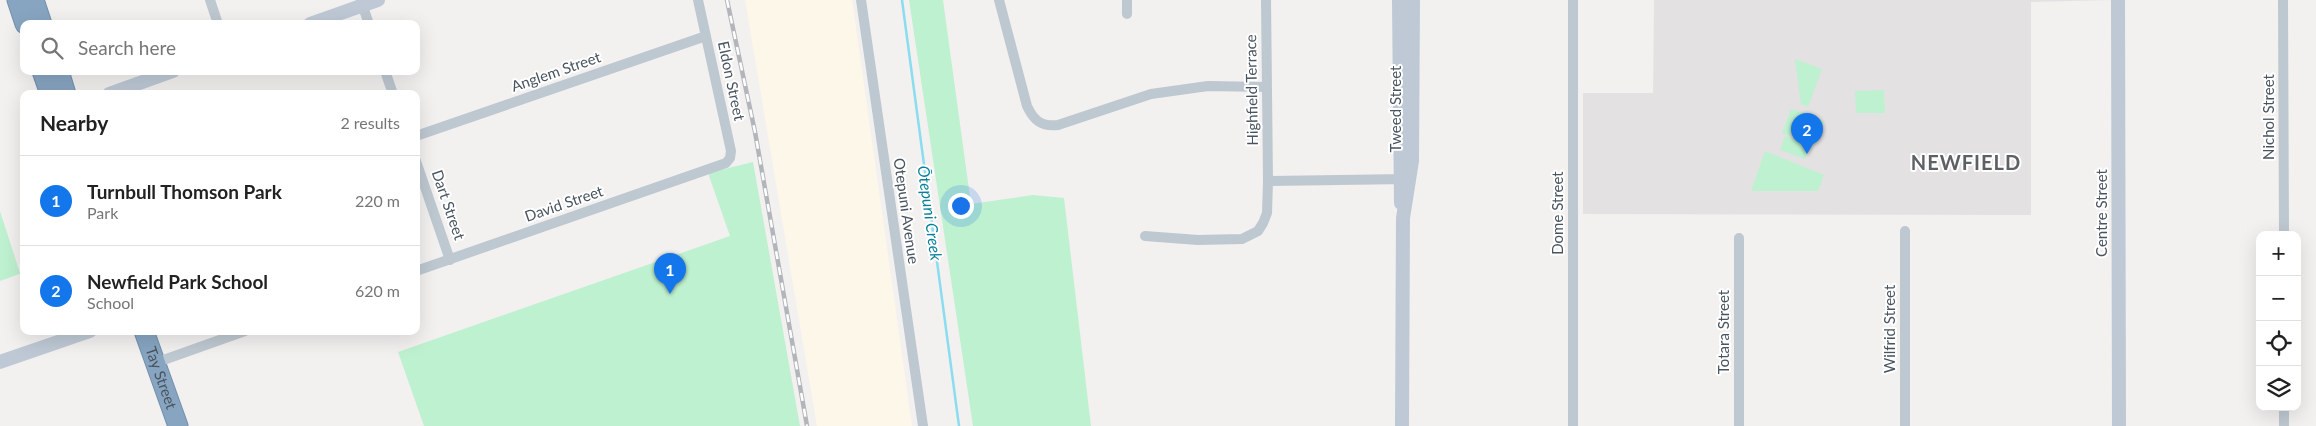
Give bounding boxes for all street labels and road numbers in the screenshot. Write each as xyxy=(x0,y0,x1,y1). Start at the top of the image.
street label: Highfield Terrace xyxy=(1241,34,1261,146)
street label: Eldon Street xyxy=(715,39,749,123)
street label: Anglem Street xyxy=(509,47,603,95)
street label: Tweed Street xyxy=(1386,65,1404,152)
street label: Nichol Street xyxy=(2259,73,2277,160)
street label: Otepuni Avenue xyxy=(891,157,923,265)
street label: Dart Street xyxy=(429,167,470,243)
street label: Centre Street xyxy=(2092,168,2110,257)
street label: Dome Street xyxy=(1548,171,1566,255)
street label: David Street xyxy=(522,181,606,225)
street label: Wilfrid Street xyxy=(1880,284,1898,373)
street label: Totara Street xyxy=(1714,289,1732,374)
street label: Tay Street xyxy=(142,344,181,412)

